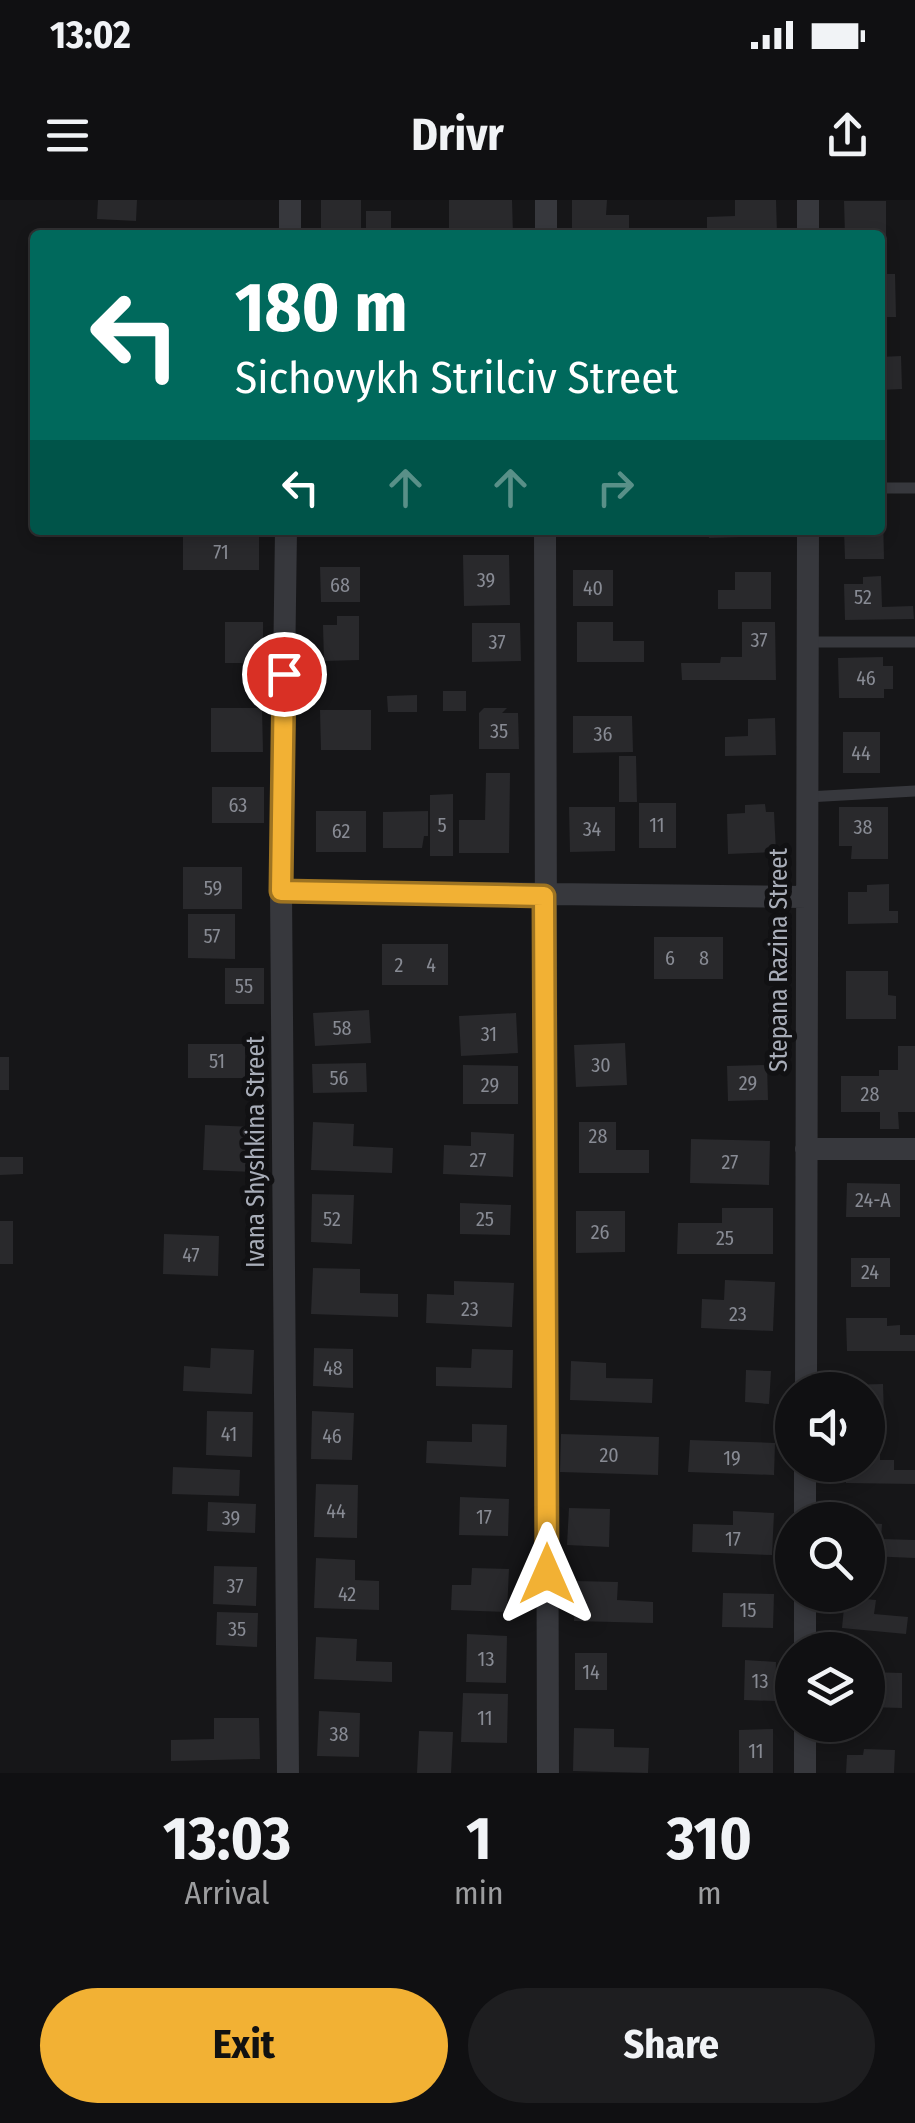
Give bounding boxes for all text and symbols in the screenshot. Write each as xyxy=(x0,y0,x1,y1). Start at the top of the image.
text: 13:02 xyxy=(50,12,131,58)
icon: menu xyxy=(40,108,95,163)
text: Drivr xyxy=(411,108,504,162)
icon: share xyxy=(820,108,875,163)
text: 180 m xyxy=(235,266,408,350)
icon: left xyxy=(70,270,200,400)
text: Sichovykh Strilciv Street xyxy=(235,351,678,405)
icon: left xyxy=(273,460,328,515)
icon: ahead xyxy=(378,460,433,515)
icon: ahead xyxy=(483,460,538,515)
icon: right xyxy=(588,460,643,515)
house number: 71 xyxy=(213,540,229,564)
house number: 39 xyxy=(477,568,495,592)
house number: 68 xyxy=(330,573,350,597)
house number: 40 xyxy=(583,576,603,600)
house number: 52 xyxy=(854,585,872,609)
house number: 37 xyxy=(750,628,768,652)
house number: 37 xyxy=(488,630,506,654)
pin xyxy=(242,632,327,717)
icon: arrive xyxy=(257,647,312,702)
house number: 46 xyxy=(856,666,876,690)
house number: 35 xyxy=(490,719,508,743)
house number: 36 xyxy=(594,722,613,746)
house number: 44 xyxy=(851,741,871,765)
house number: 63 xyxy=(229,793,247,817)
house number: 5 xyxy=(437,813,447,837)
house number: 11 xyxy=(649,813,665,837)
house number: 38 xyxy=(853,815,873,839)
house number: 34 xyxy=(583,817,602,841)
house number: 62 xyxy=(332,819,350,843)
street label: Stepana Razina Street xyxy=(764,847,794,1072)
house number: 59 xyxy=(204,876,222,900)
house number: 57 xyxy=(204,924,220,948)
house number: 6 xyxy=(665,946,675,970)
house number: 8 xyxy=(699,946,709,970)
house number: 2 xyxy=(395,953,404,977)
house number: 4 xyxy=(426,953,436,977)
house number: 55 xyxy=(235,974,253,998)
house number: 58 xyxy=(332,1016,352,1040)
house number: 31 xyxy=(481,1022,497,1046)
street label: Ivana Shyshkina Street xyxy=(241,1035,271,1268)
house number: 51 xyxy=(209,1049,225,1073)
house number: 30 xyxy=(591,1053,611,1077)
house number: 56 xyxy=(329,1066,349,1090)
house number: 29 xyxy=(739,1071,757,1095)
house number: 29 xyxy=(481,1073,499,1097)
house number: 28 xyxy=(861,1082,879,1106)
house number: 28 xyxy=(589,1124,607,1148)
house number: 27 xyxy=(470,1148,486,1172)
house number: 27 xyxy=(722,1150,738,1174)
house number: 24-А xyxy=(855,1188,891,1212)
house number: 52 xyxy=(323,1207,341,1231)
house number: 25 xyxy=(476,1207,494,1231)
house number: 26 xyxy=(591,1220,609,1244)
house number: 25 xyxy=(716,1226,734,1250)
house number: 47 xyxy=(182,1243,200,1267)
house number: 24 xyxy=(861,1260,879,1284)
house number: 23 xyxy=(461,1297,479,1321)
house number: 23 xyxy=(729,1302,747,1326)
house number: 48 xyxy=(323,1356,343,1380)
map controls xyxy=(775,1372,885,1742)
button: sound xyxy=(775,1372,885,1482)
house number: 41 xyxy=(221,1422,237,1446)
house number: 46 xyxy=(322,1424,342,1448)
house number: 20 xyxy=(599,1443,619,1467)
house number: 19 xyxy=(723,1446,741,1470)
house number: 44 xyxy=(326,1499,346,1523)
button: search xyxy=(775,1502,885,1612)
house number: 17 xyxy=(476,1505,492,1529)
house number: 39 xyxy=(222,1506,240,1530)
position arrow xyxy=(495,1522,599,1626)
house number: 17 xyxy=(725,1527,741,1551)
house number: 37 xyxy=(226,1574,244,1598)
house number: 42 xyxy=(338,1582,356,1606)
house number: 15 xyxy=(740,1598,756,1622)
house number: 35 xyxy=(228,1617,246,1641)
button: layers xyxy=(775,1632,885,1742)
house number: 13 xyxy=(478,1647,494,1671)
house number: 14 xyxy=(582,1660,600,1684)
house number: 13 xyxy=(752,1669,768,1693)
house number: 11 xyxy=(477,1706,493,1730)
house number: 38 xyxy=(329,1722,349,1746)
house number: 11 xyxy=(748,1739,764,1763)
text: 13:03 xyxy=(163,1803,291,1875)
text: 1 xyxy=(466,1803,492,1875)
text: 310 xyxy=(667,1803,752,1875)
text: Arrival xyxy=(185,1874,269,1912)
text: min xyxy=(454,1874,504,1912)
text: m xyxy=(697,1874,722,1912)
button: Exit xyxy=(40,1988,448,2103)
button: Share xyxy=(468,1988,875,2103)

